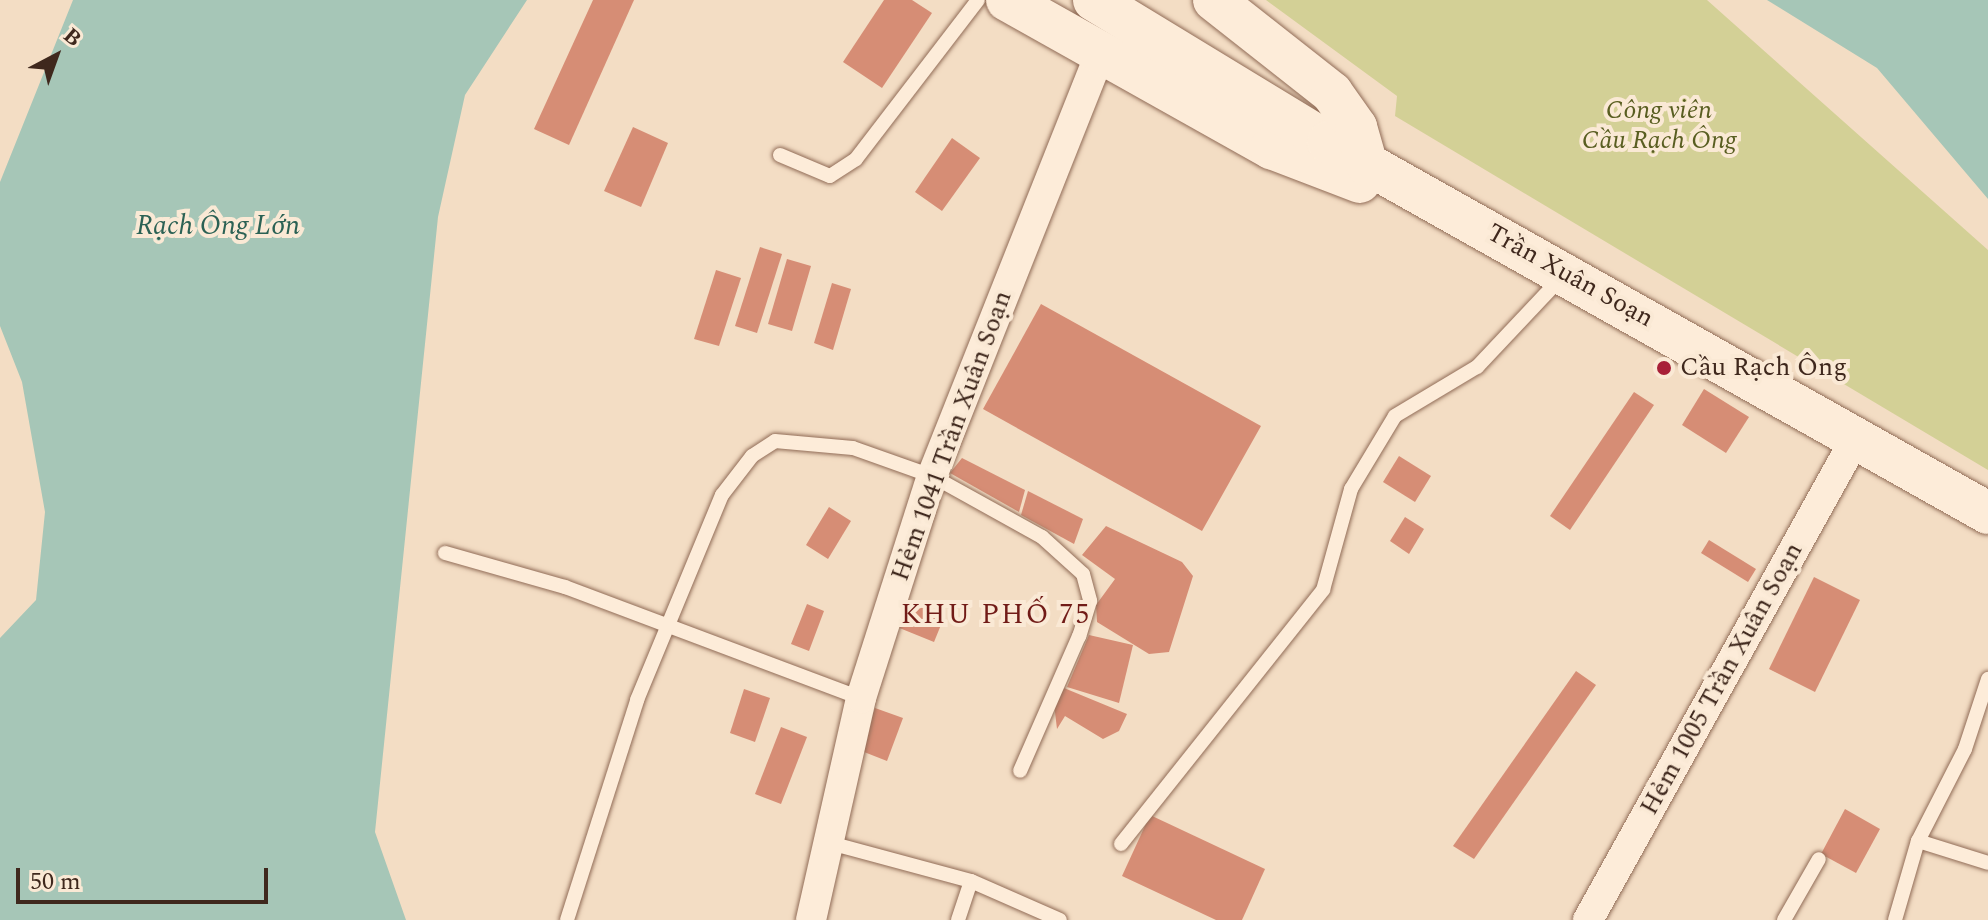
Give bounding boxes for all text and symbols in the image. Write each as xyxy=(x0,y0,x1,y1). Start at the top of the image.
north arrow xyxy=(16,16,96,96)
text: B xyxy=(55,20,89,55)
park label: Công viên Cầu Rạch Ông xyxy=(1582,95,1736,156)
water label: Rạch Ông Lớn xyxy=(136,209,300,243)
street label: Trần Xuân Soạn xyxy=(1481,217,1659,335)
street label: Hẻm 1041 Trần Xuân Soạn xyxy=(885,287,1019,585)
place label: Cầu Rạch Ông xyxy=(1680,352,1847,384)
marker: Cầu Rạch Ông xyxy=(1655,359,1673,377)
street label: Hẻm 1005 Trần Xuân Soạn xyxy=(1634,537,1810,821)
district label: KHU PHỐ 75 xyxy=(901,598,1091,632)
scale bar xyxy=(20,852,272,902)
text: 50 m xyxy=(30,864,81,900)

